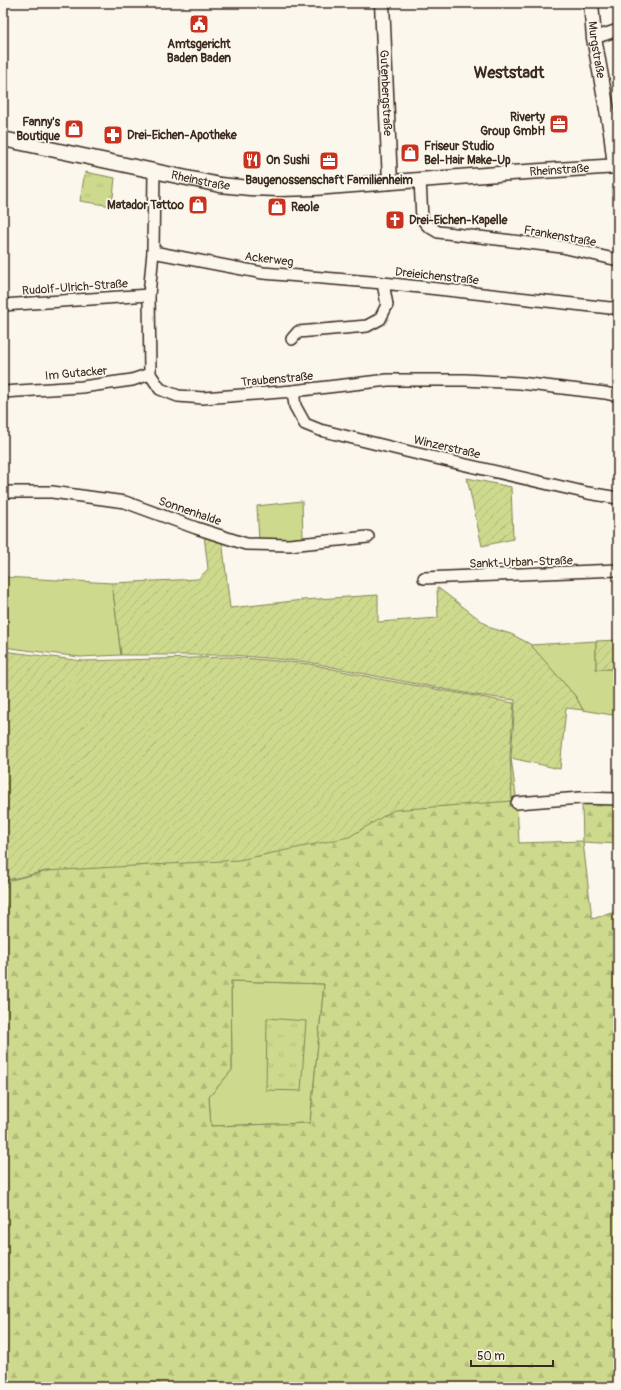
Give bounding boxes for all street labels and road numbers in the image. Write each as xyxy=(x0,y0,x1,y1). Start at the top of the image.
street label: Murgstraße xyxy=(585,21,608,80)
street label: Gutenbergstraße xyxy=(376,50,395,136)
street label: Rheinstraße xyxy=(529,161,590,180)
street label: Rheinstraße xyxy=(170,168,231,194)
street label: Frankenstraße xyxy=(523,223,597,250)
street label: Ackerweg xyxy=(244,249,294,270)
street label: Dreieichenstraße xyxy=(394,265,480,288)
street label: Rudolf-Ulrich-Straße xyxy=(22,276,129,299)
street label: Im Gutacker xyxy=(44,363,108,384)
street label: Traubenstraße xyxy=(240,369,314,390)
street label: Winzerstraße xyxy=(412,433,482,462)
street label: Sonnenhalde xyxy=(156,494,223,529)
street label: Sankt-Urban-Straße xyxy=(469,553,573,572)

